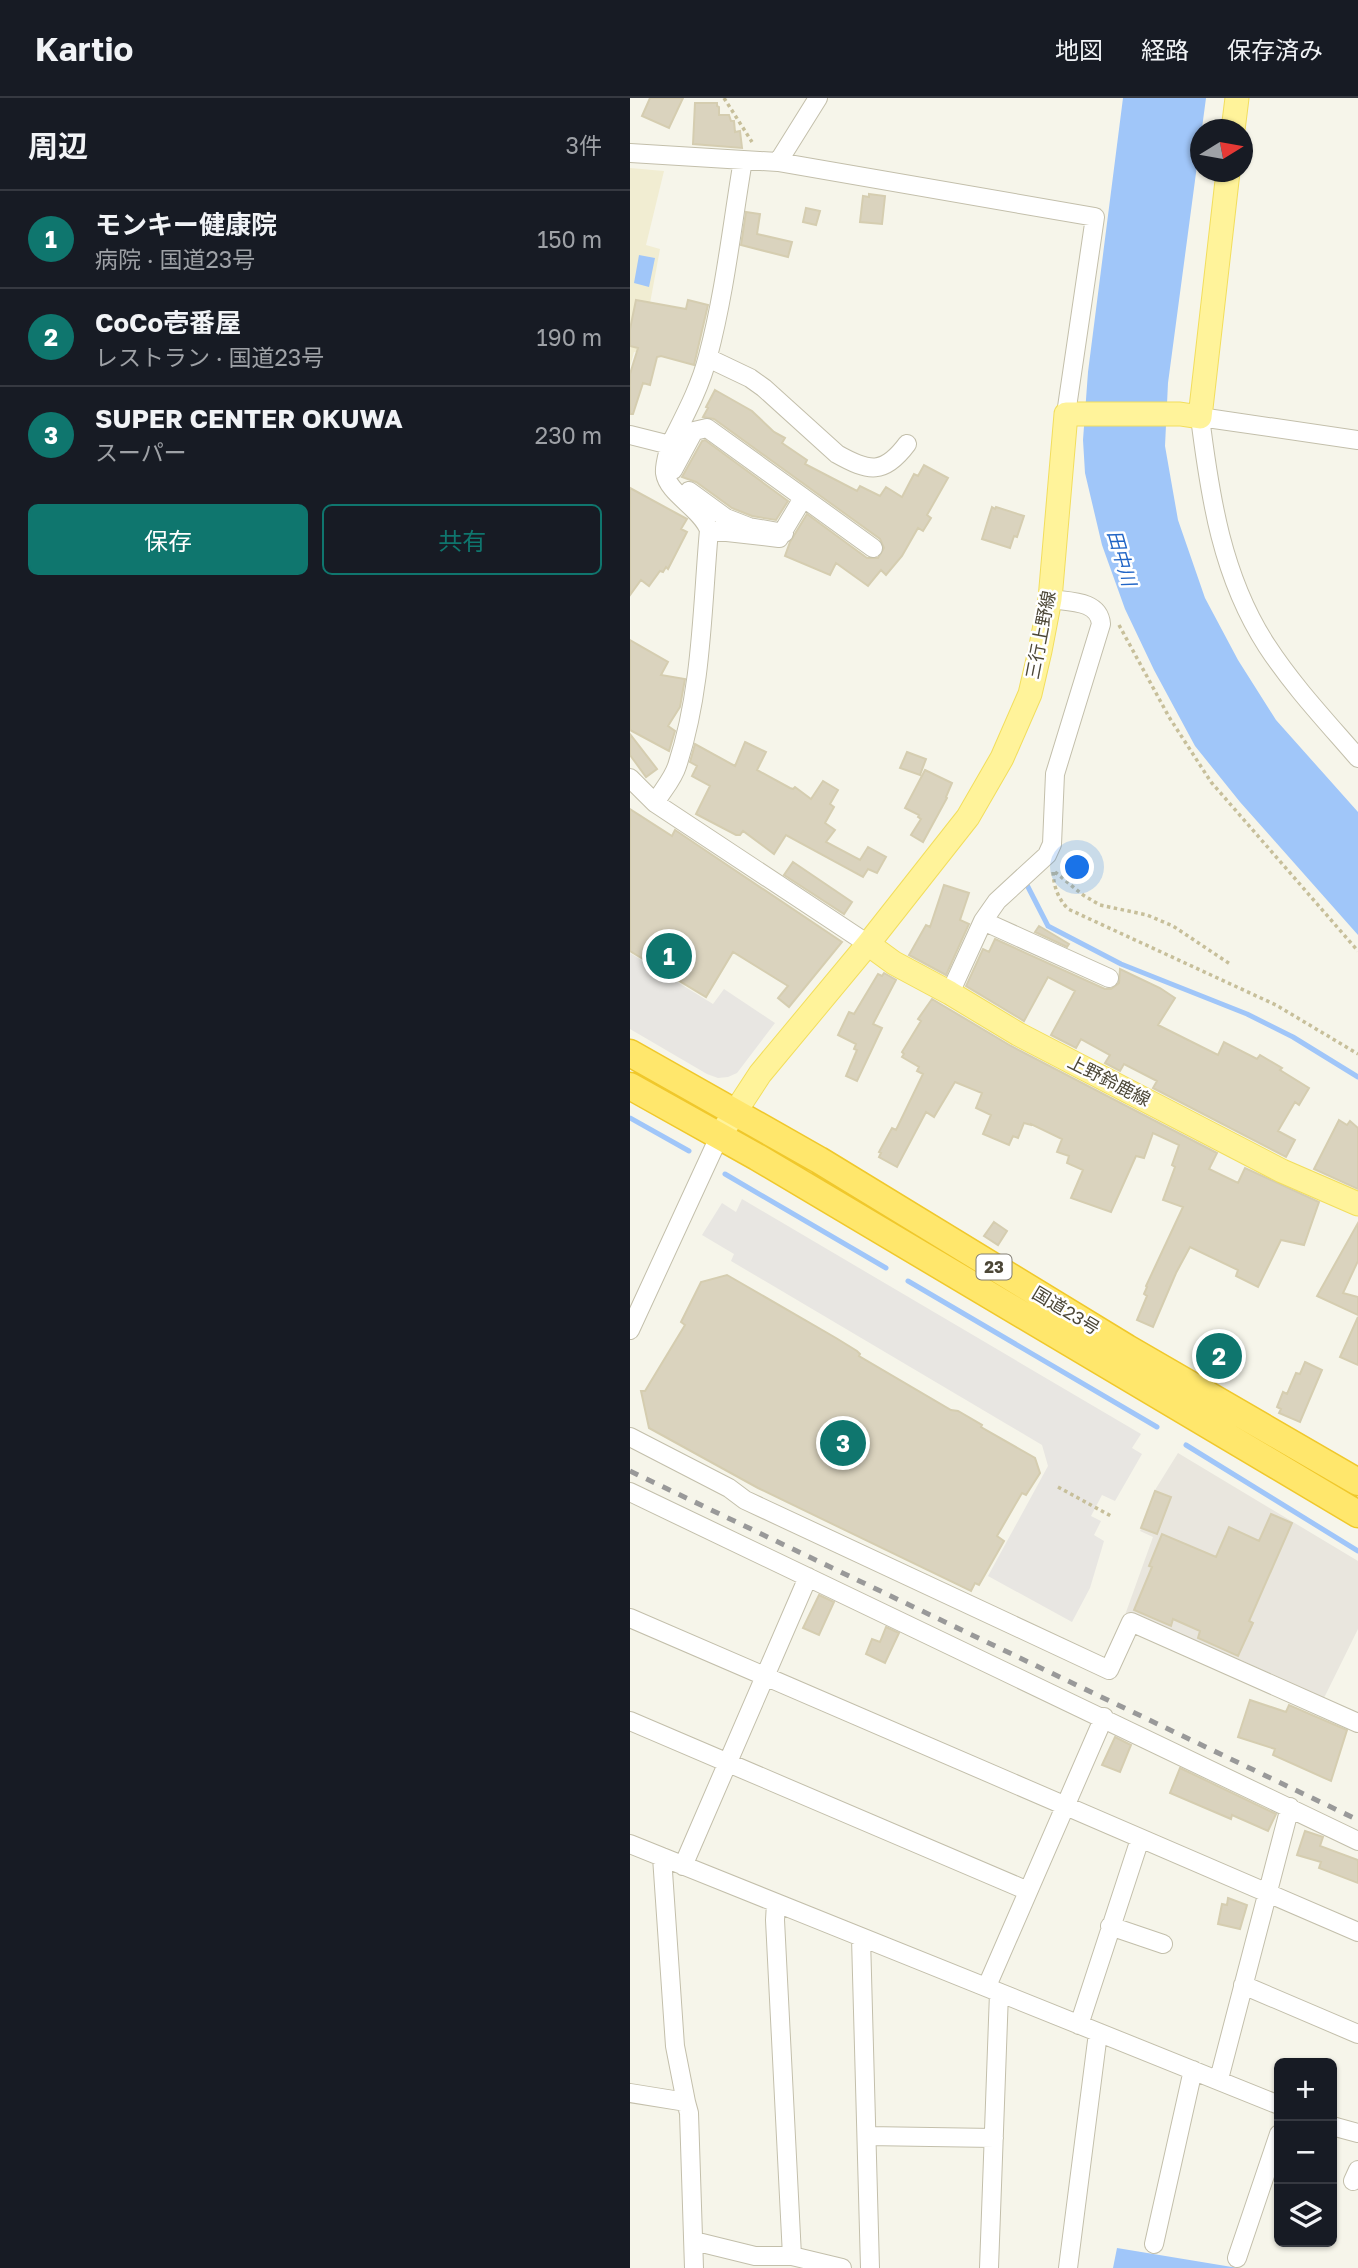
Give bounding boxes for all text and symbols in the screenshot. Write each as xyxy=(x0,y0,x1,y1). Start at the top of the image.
text: Kartio xyxy=(35,29,133,68)
text: 地図 xyxy=(1055,35,1103,64)
text: 経路 xyxy=(1141,35,1189,64)
text: 保存済み xyxy=(1227,35,1323,64)
north arrow xyxy=(1190,119,1253,182)
text: 周辺 xyxy=(28,128,88,164)
text: 3件 xyxy=(566,131,602,159)
text: モンキー健康院 xyxy=(95,209,277,240)
text: 1 xyxy=(45,225,57,253)
text: 150 m xyxy=(537,225,602,253)
text: 病院 · 国道23号 xyxy=(95,245,255,273)
text: CoCo壱番屋 xyxy=(95,307,241,338)
text: 2 xyxy=(44,323,58,351)
text: 190 m xyxy=(537,323,602,351)
text: レストラン · 国道23号 xyxy=(95,343,324,371)
text: SUPER CENTER OKUWA xyxy=(95,403,403,434)
text: 3 xyxy=(44,421,58,449)
text: 230 m xyxy=(535,421,602,449)
text: スーパー xyxy=(95,438,187,466)
button: 保存 xyxy=(28,504,308,575)
button: 共有 xyxy=(322,504,602,575)
water label: 田中川 xyxy=(1104,527,1142,590)
street label: 三行上野線 xyxy=(1021,589,1059,681)
your location xyxy=(1060,850,1094,884)
pin: 1 xyxy=(646,930,692,982)
street label: 上野鈴鹿線 xyxy=(1064,1050,1155,1110)
road number: 23 xyxy=(976,1254,1012,1280)
street label: 国道23号 xyxy=(1029,1281,1104,1339)
pin: 2 xyxy=(1196,1330,1242,1382)
pin: 3 xyxy=(820,1417,866,1469)
map controls xyxy=(1274,2058,1337,2247)
button: + xyxy=(1274,2058,1337,2121)
button: − xyxy=(1274,2121,1337,2184)
button: layers xyxy=(1274,2184,1337,2247)

